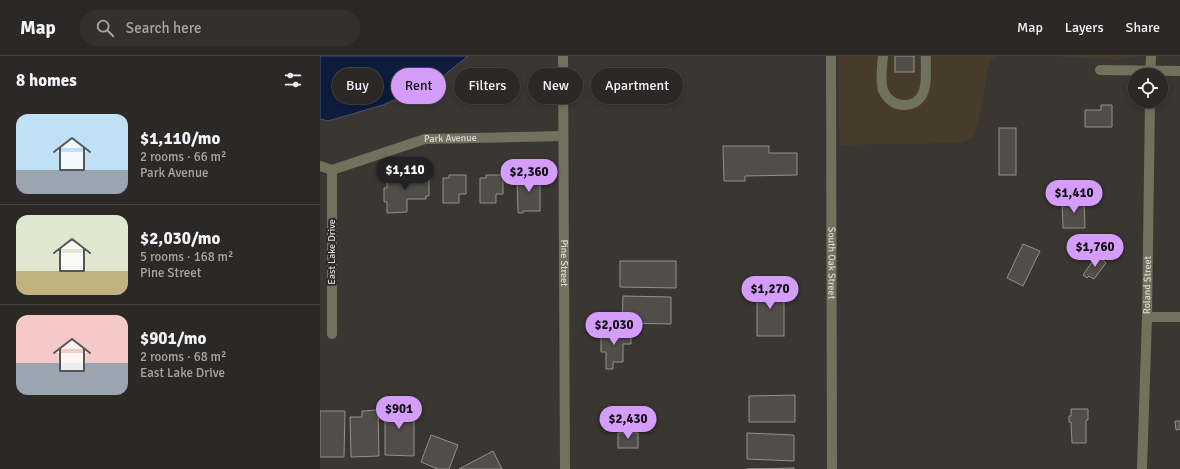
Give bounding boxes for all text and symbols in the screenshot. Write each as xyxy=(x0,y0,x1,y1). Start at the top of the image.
search box xyxy=(80,10,360,46)
text: Map xyxy=(20,16,56,40)
icon: search xyxy=(94,17,116,39)
text: Search here xyxy=(126,19,201,37)
text: Map xyxy=(1017,19,1043,36)
text: Layers xyxy=(1065,19,1104,36)
text: Share xyxy=(1126,19,1160,36)
chip: Buy xyxy=(332,68,383,104)
chip: Rent xyxy=(391,68,446,104)
chip: Filters xyxy=(454,68,520,104)
chip: New xyxy=(528,68,583,104)
chip: Apartment xyxy=(591,68,683,104)
map controls xyxy=(1128,68,1168,108)
button: locate xyxy=(1128,68,1168,108)
icon: filters xyxy=(282,69,304,91)
text: 8 homes xyxy=(16,70,77,91)
text: $1,110/mo xyxy=(140,128,220,149)
icon: home xyxy=(48,130,96,178)
street label: Park Avenue xyxy=(424,132,477,145)
text: 2 rooms · 66 m² xyxy=(140,149,226,165)
pin: $1,110 xyxy=(372,157,438,191)
pin: $2,360 xyxy=(496,159,562,193)
text: $1,110 xyxy=(386,162,424,178)
text: $2,360 xyxy=(510,164,548,180)
text: Park Avenue xyxy=(140,165,209,181)
pin: $1,410 xyxy=(1041,180,1107,214)
text: $1,410 xyxy=(1055,185,1093,201)
street label: East Lake Drive xyxy=(326,219,338,285)
street label: South Oak Street xyxy=(825,227,838,300)
text: $2,030/mo xyxy=(140,228,220,249)
icon: home xyxy=(48,231,96,279)
pin: $1,760 xyxy=(1062,234,1128,268)
street label: Pine Street xyxy=(558,239,570,287)
text: $1,760 xyxy=(1076,239,1114,255)
text: 5 rooms · 168 m² xyxy=(140,249,233,265)
street label: Roland Street xyxy=(1141,255,1154,314)
text: Pine Street xyxy=(140,265,201,281)
pin: $1,270 xyxy=(737,276,803,310)
text: $1,270 xyxy=(751,281,789,297)
pin: $2,030 xyxy=(581,312,647,346)
text: $2,030 xyxy=(595,317,633,333)
text: $901/mo xyxy=(140,328,206,349)
icon: home xyxy=(48,331,96,379)
text: 2 rooms · 68 m² xyxy=(140,349,226,365)
text: East Lake Drive xyxy=(140,365,225,381)
pin: $901 xyxy=(375,396,423,430)
text: $901 xyxy=(385,401,413,417)
pin: $2,430 xyxy=(595,406,661,440)
text: $2,430 xyxy=(609,411,647,427)

